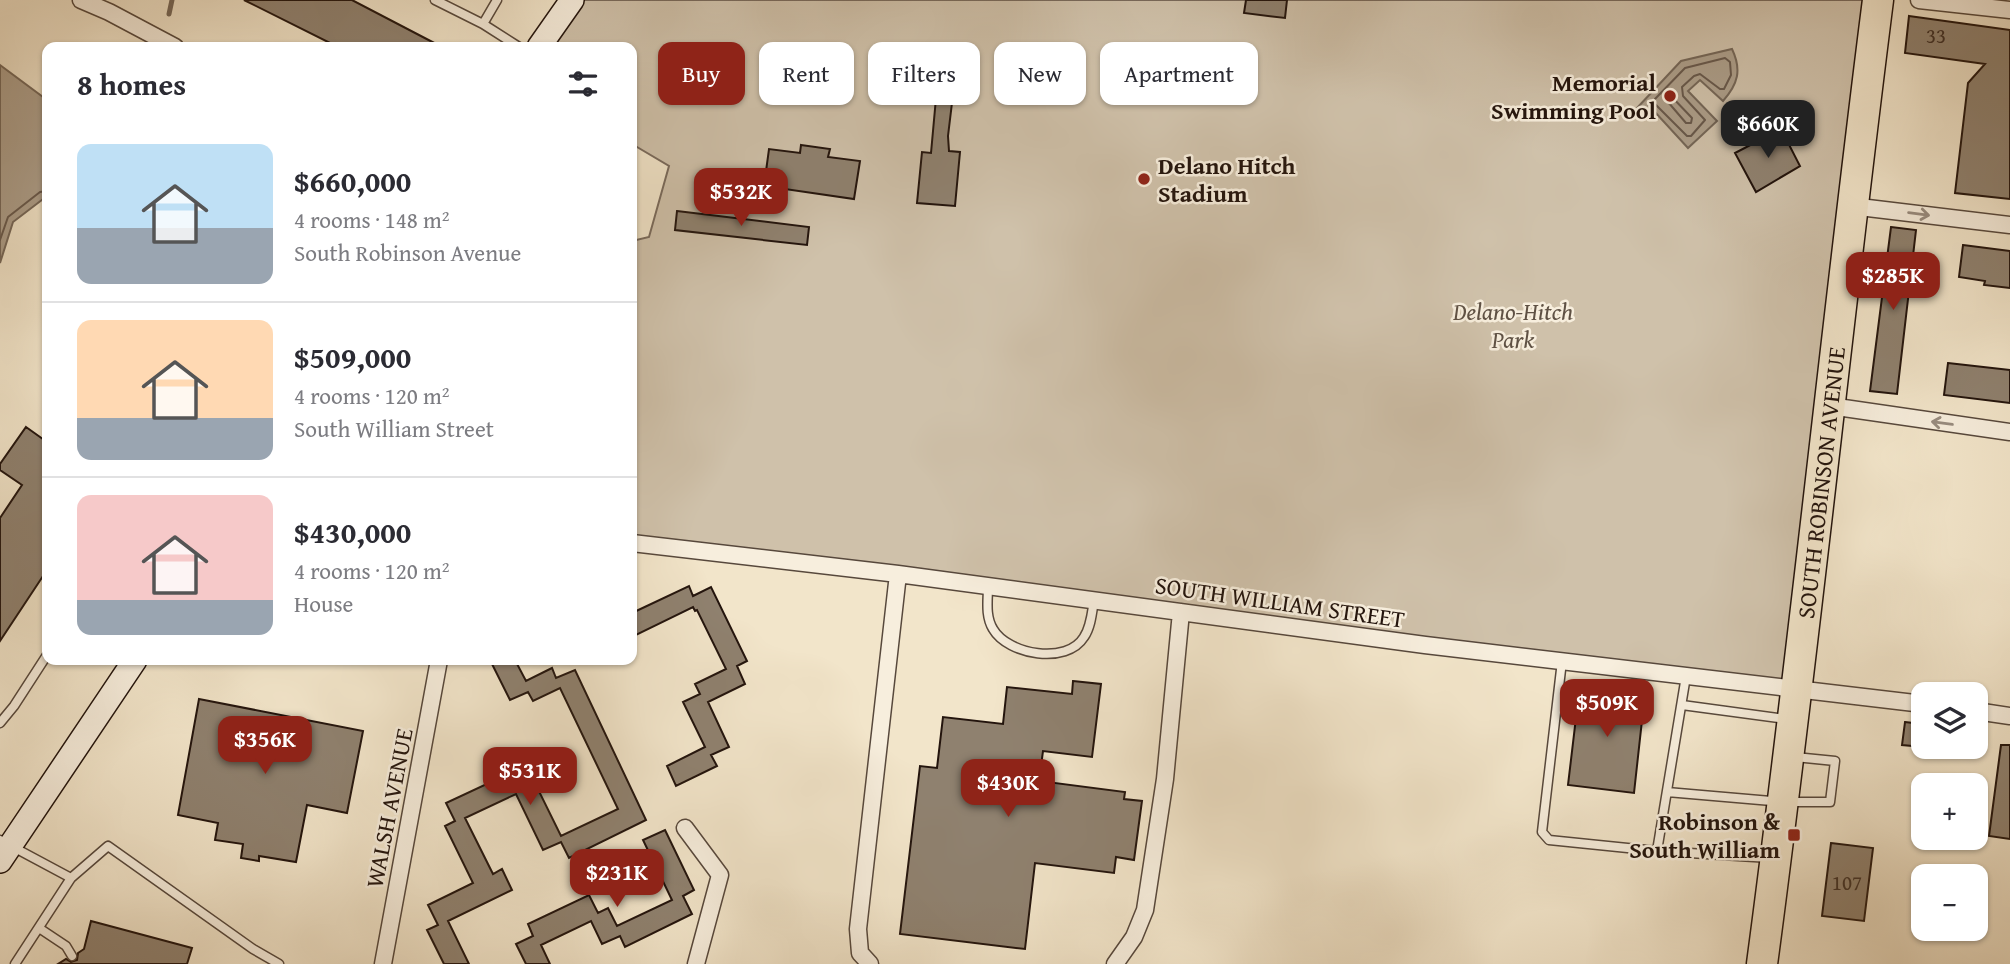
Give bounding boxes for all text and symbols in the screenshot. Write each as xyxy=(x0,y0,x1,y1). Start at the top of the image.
house number: 33 xyxy=(1926,20,1946,51)
chip: Buy xyxy=(658,42,745,105)
chip: Rent xyxy=(759,42,854,105)
chip: Filters xyxy=(868,42,980,105)
chip: New xyxy=(994,42,1086,105)
chip: Apartment xyxy=(1100,42,1258,105)
text: 8 homes xyxy=(77,62,186,106)
icon: filters xyxy=(564,65,602,103)
place label: Memorial Swimming Pool xyxy=(1491,65,1657,128)
marker: Memorial Swimming Pool xyxy=(1662,88,1678,104)
pin: $660K xyxy=(1719,100,1817,160)
text: $660K xyxy=(1737,106,1799,139)
place label: Delano Hitch Stadium xyxy=(1158,148,1295,211)
text: $660,000 xyxy=(294,159,411,203)
pin: $532K xyxy=(692,168,790,228)
marker: Delano Hitch Stadium xyxy=(1136,171,1152,187)
icon: home xyxy=(133,172,217,256)
text: $532K xyxy=(710,174,772,207)
text: 4 rooms · 148 m² xyxy=(294,203,449,236)
one-way arrow xyxy=(1907,208,1930,221)
text: South Robinson Avenue xyxy=(294,236,521,269)
pin: $285K xyxy=(1844,252,1942,312)
text: $285K xyxy=(1862,258,1924,291)
park label: Delano-Hitch Park xyxy=(1452,294,1573,357)
text: $509,000 xyxy=(294,335,411,379)
street label: SOUTH ROBINSON AVENUE xyxy=(1788,345,1854,620)
icon: home xyxy=(133,348,217,432)
text: 4 rooms · 120 m² xyxy=(294,379,449,412)
text: South William Street xyxy=(294,412,494,445)
one-way arrow xyxy=(1931,416,1954,429)
text: $430,000 xyxy=(294,510,411,554)
icon: home xyxy=(133,523,217,607)
text: 4 rooms · 120 m² xyxy=(294,554,449,587)
street label: SOUTH WILLIAM STREET xyxy=(1153,567,1407,637)
text: House xyxy=(294,587,353,620)
pin: $509K xyxy=(1558,680,1656,739)
map controls xyxy=(1911,682,1988,941)
button: layers xyxy=(1911,682,1988,759)
text: $509K xyxy=(1576,685,1638,718)
pin: $356K xyxy=(216,716,314,776)
text: $356K xyxy=(234,722,296,755)
street label: WALSH AVENUE xyxy=(356,725,422,891)
pin: $531K xyxy=(481,748,579,807)
text: $531K xyxy=(499,753,561,786)
pin: $430K xyxy=(959,760,1057,819)
text: $430K xyxy=(977,765,1039,798)
button: + xyxy=(1911,773,1988,850)
place label: Robinson & South William xyxy=(1629,804,1780,867)
marker: Robinson & South William xyxy=(1786,827,1802,843)
pin: $231K xyxy=(568,850,666,909)
text: $231K xyxy=(586,855,648,888)
button: − xyxy=(1911,864,1988,941)
house number: 107 xyxy=(1832,867,1862,898)

